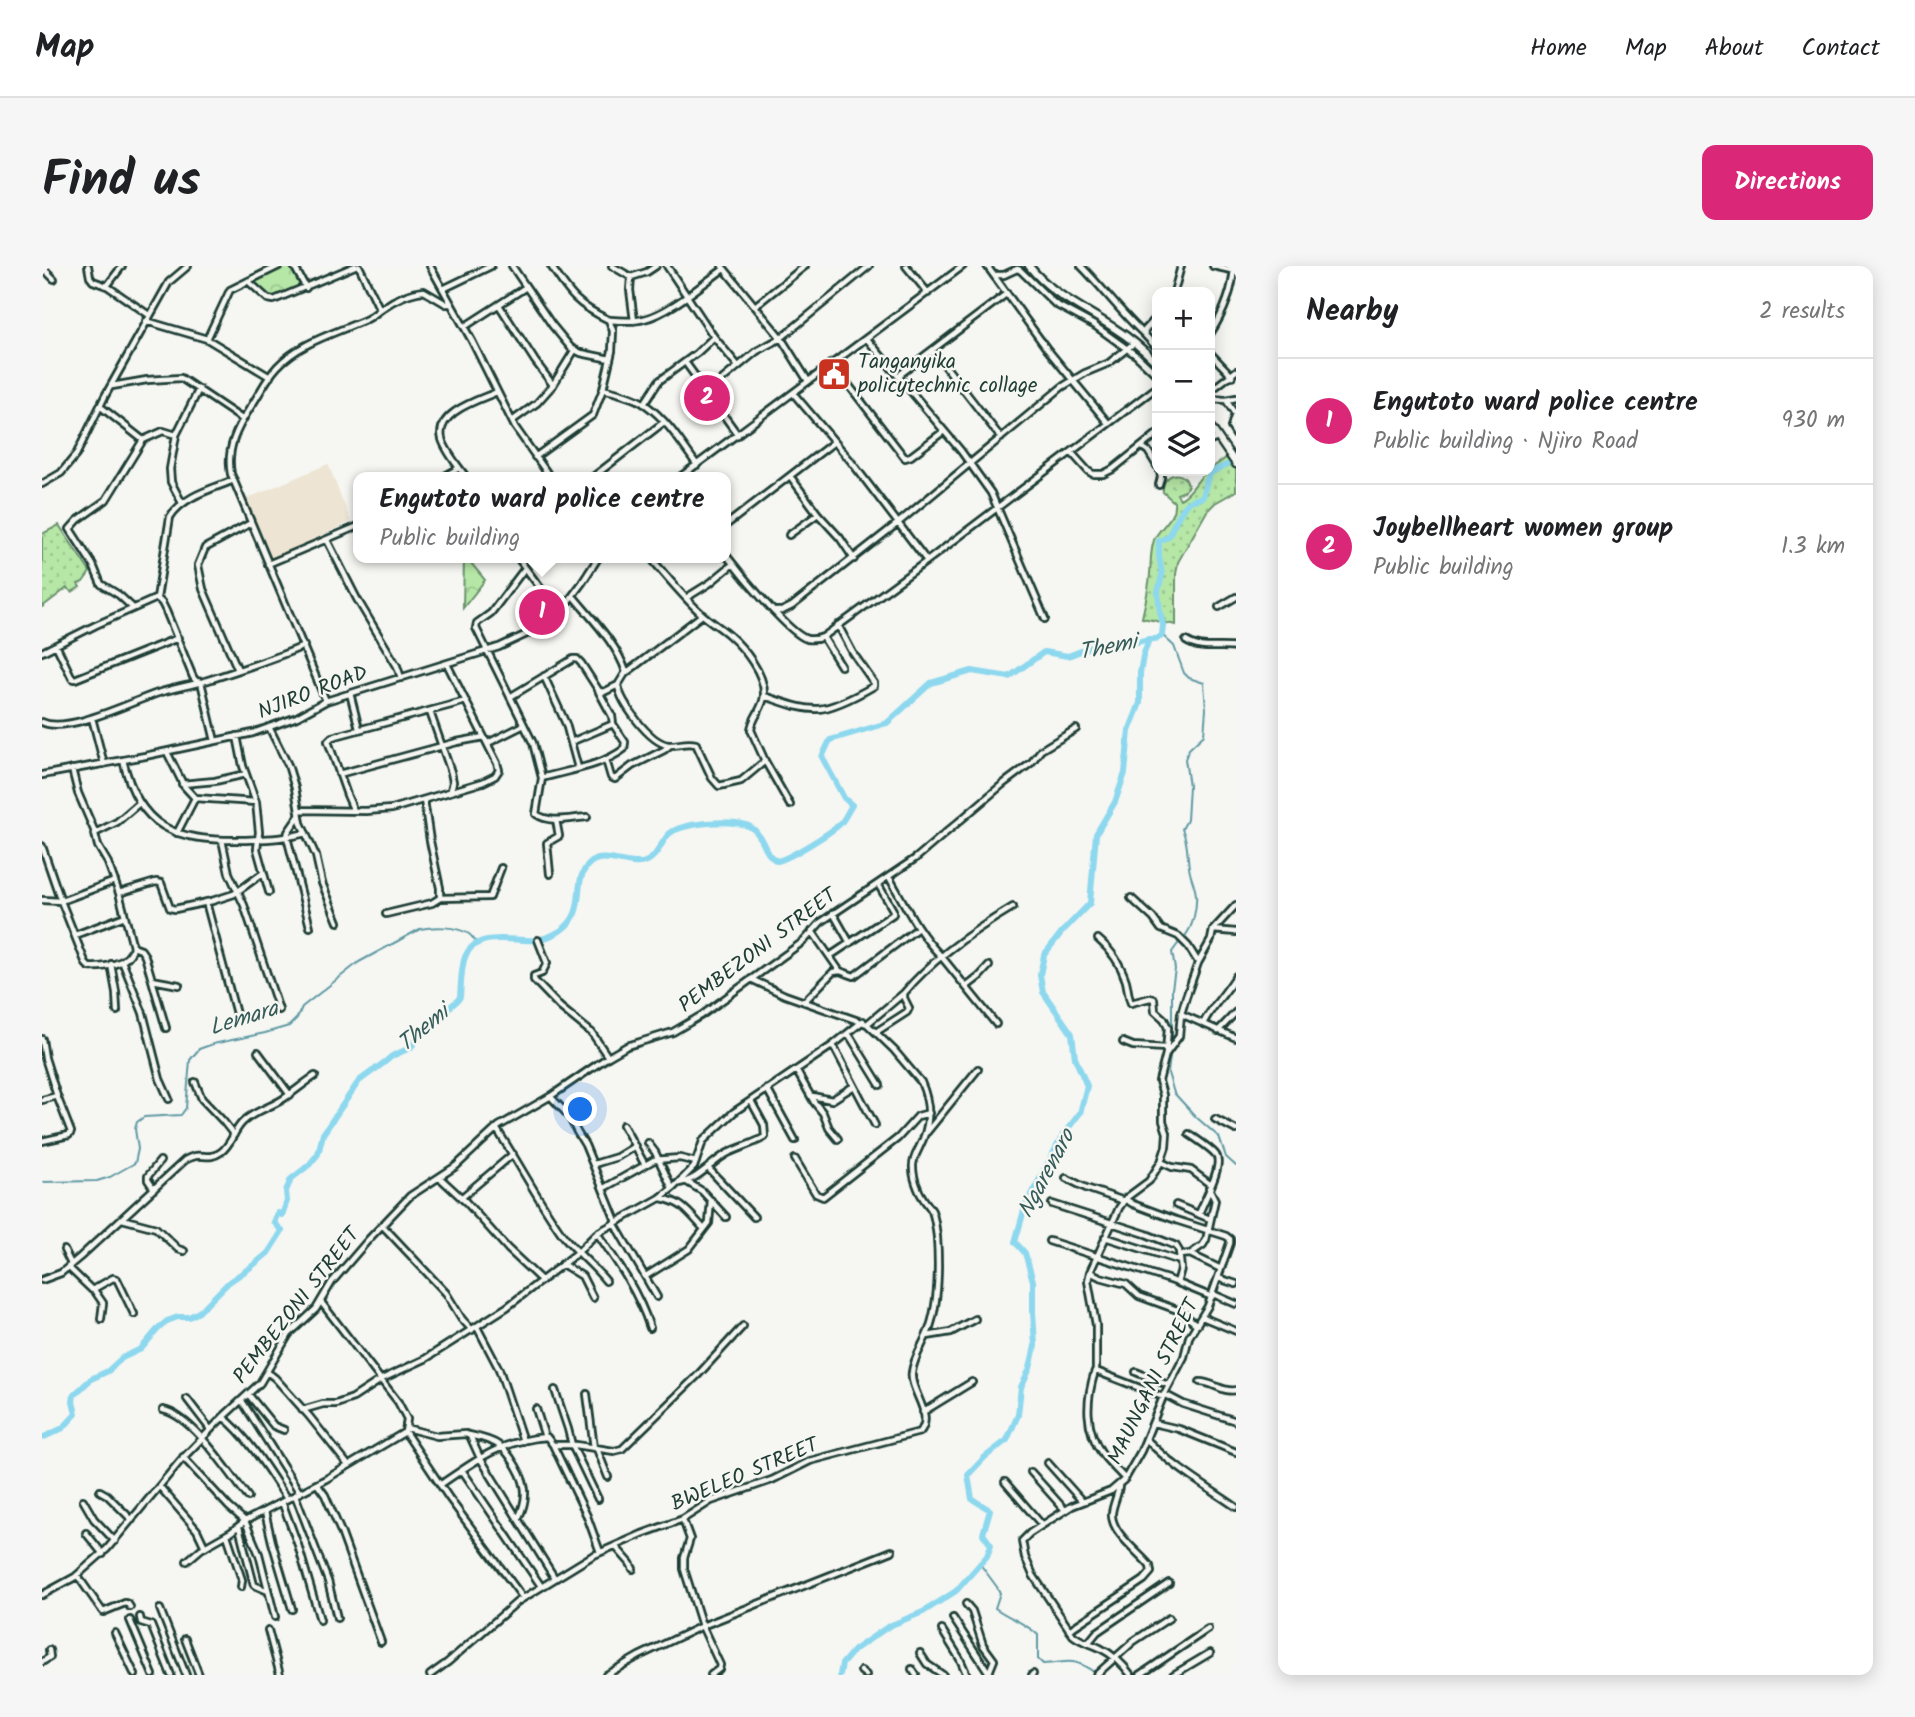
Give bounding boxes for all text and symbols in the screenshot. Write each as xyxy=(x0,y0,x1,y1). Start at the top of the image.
text: Map xyxy=(35,22,95,75)
text: Home xyxy=(1530,29,1587,68)
text: Map xyxy=(1625,29,1667,68)
text: About xyxy=(1705,29,1763,68)
text: Contact xyxy=(1801,29,1880,68)
text: Find us xyxy=(42,143,200,221)
button: Directions xyxy=(1702,145,1873,220)
map controls xyxy=(1152,287,1215,476)
button: + xyxy=(1152,287,1215,350)
text: Nearby xyxy=(1306,288,1398,336)
text: 2 results xyxy=(1759,294,1845,330)
place label: Tanganyika policytechnic collage xyxy=(857,346,1038,403)
button: − xyxy=(1152,350,1215,413)
public building icon: Tanganyika policytechnic collage xyxy=(815,355,853,393)
pin: 2 xyxy=(684,372,730,424)
text: Engutoto ward police centre xyxy=(1373,382,1698,424)
text: 1 xyxy=(1326,403,1332,439)
text: 930 m xyxy=(1782,403,1845,439)
button: layers xyxy=(1152,413,1215,476)
text: Public building · Njiro Road xyxy=(1373,424,1638,460)
popup xyxy=(353,472,731,563)
text: Engutoto ward police centre xyxy=(380,479,704,521)
text: Joybellheart women group xyxy=(1373,508,1673,550)
text: Public building xyxy=(380,521,520,557)
text: 2 xyxy=(1322,529,1336,565)
text: 1.3 km xyxy=(1781,529,1845,565)
text: Public building xyxy=(1373,550,1514,586)
pin: 1 xyxy=(519,586,565,638)
water label: Themi xyxy=(1076,624,1145,671)
street label: NJIRO ROAD xyxy=(253,657,373,729)
street label: PEMBEZONI STREET xyxy=(672,879,846,1022)
water label: Lemara xyxy=(205,991,285,1047)
water label: Themi xyxy=(390,993,462,1062)
your location xyxy=(563,1092,597,1126)
water label: Ngarenaro xyxy=(1008,1122,1086,1225)
street label: PEMBEZONI STREET xyxy=(225,1219,370,1392)
street label: MAUNGANI STREET xyxy=(1099,1292,1209,1471)
street label: BWELEO STREET xyxy=(666,1428,826,1521)

